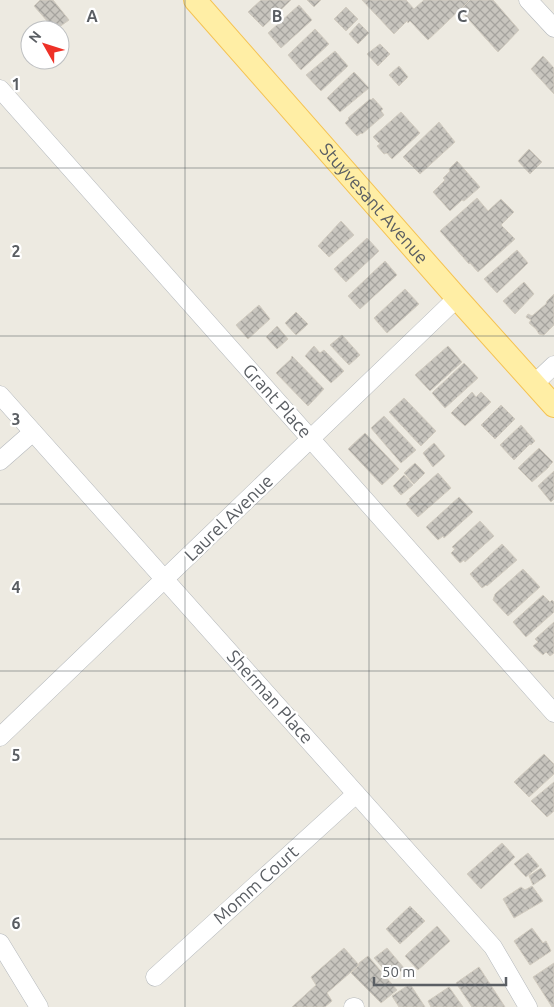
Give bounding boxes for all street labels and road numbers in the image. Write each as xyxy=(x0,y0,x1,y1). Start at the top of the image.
street label: Stuyvesant Avenue xyxy=(316,139,433,267)
street label: Grant Place xyxy=(239,359,316,441)
street label: Laurel Avenue xyxy=(180,470,277,564)
street label: Sherman Place xyxy=(224,646,318,747)
street label: Momm Court xyxy=(209,841,302,928)

